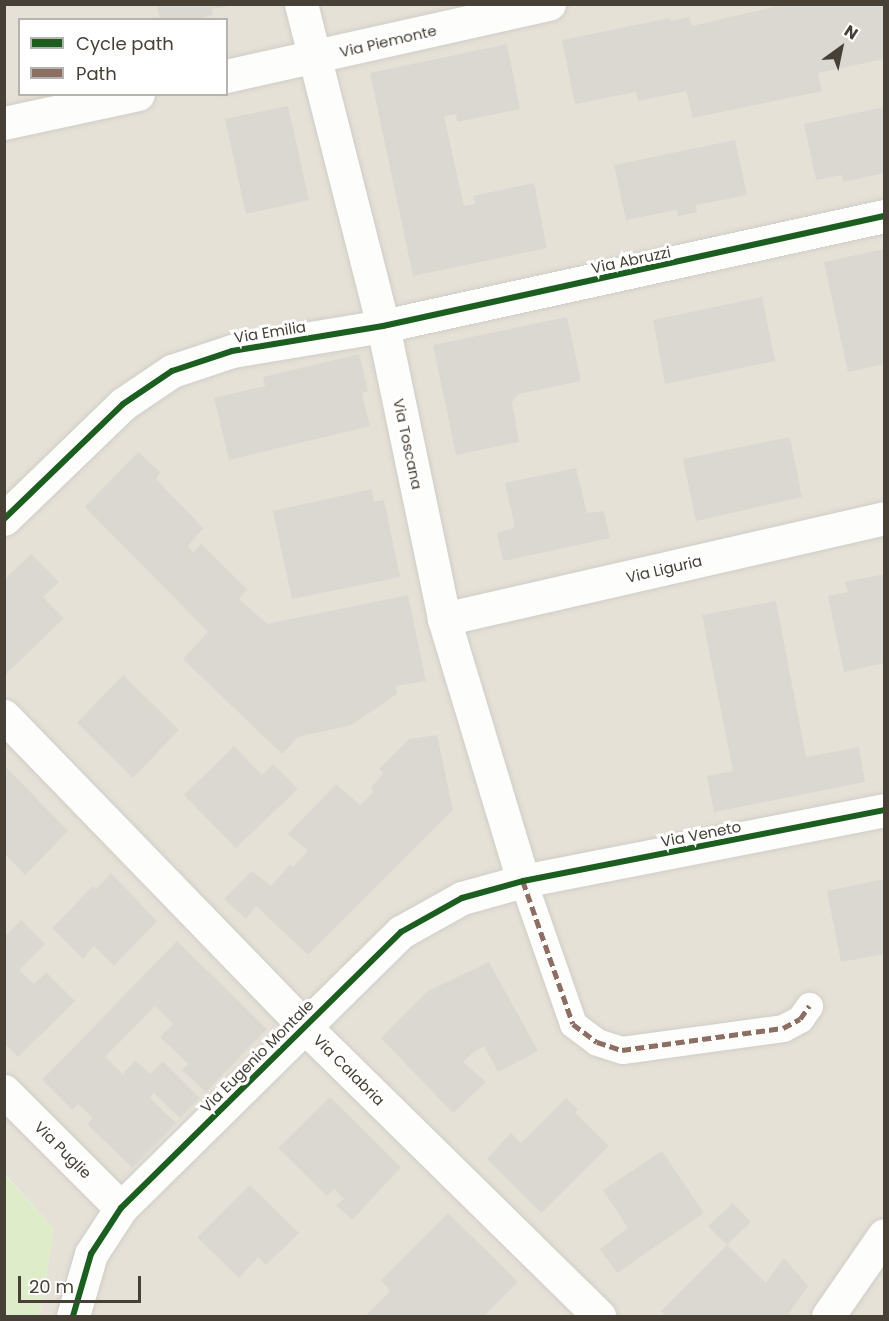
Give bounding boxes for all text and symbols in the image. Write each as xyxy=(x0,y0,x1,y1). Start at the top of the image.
legend xyxy=(18,18,228,96)
north arrow xyxy=(811,18,871,78)
text: N xyxy=(840,20,862,45)
street label: Via Piemonte xyxy=(338,21,438,61)
text: Cycle path xyxy=(76,31,174,56)
text: Path xyxy=(76,61,117,86)
street label: Via Abruzzi xyxy=(590,243,672,277)
street label: Via Emilia xyxy=(233,317,307,347)
street label: Via Toscana xyxy=(390,397,426,491)
street label: Via Liguria xyxy=(624,552,704,586)
street label: Via Veneto xyxy=(659,817,743,851)
street label: Via Eugenio Montale xyxy=(197,996,317,1116)
street label: Via Calabria xyxy=(310,1031,388,1109)
street label: Via Puglie xyxy=(31,1118,95,1182)
scale bar xyxy=(21,1264,144,1302)
text: 20 m xyxy=(29,1274,74,1299)

